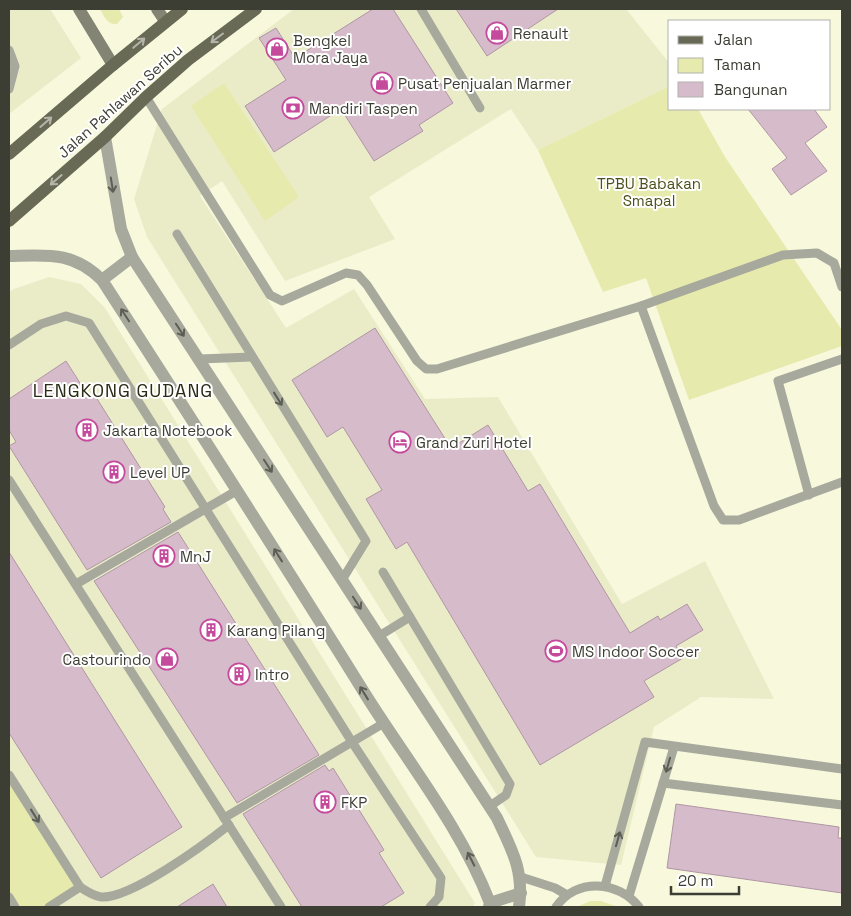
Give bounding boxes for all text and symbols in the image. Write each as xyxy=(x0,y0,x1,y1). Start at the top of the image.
legend xyxy=(668,20,831,110)
shop icon: Renault xyxy=(485,21,509,45)
place label: Renault xyxy=(513,24,569,43)
text: Jalan xyxy=(714,30,753,49)
place label: Bengkel Mora Jaya xyxy=(293,31,368,67)
one-way arrow xyxy=(210,33,224,43)
shop icon: Bengkel Mora Jaya xyxy=(265,37,289,61)
one-way arrow xyxy=(132,38,145,49)
street label: Jalan Pahlawan Seribu xyxy=(54,40,186,162)
text: Taman xyxy=(714,55,761,74)
shop icon: Pusat Penjualan Marmer xyxy=(370,71,394,95)
place label: Pusat Penjualan Marmer xyxy=(398,74,572,93)
text: Bangunan xyxy=(714,80,788,99)
bank icon: Mandiri Taspen xyxy=(281,96,305,120)
place label: Mandiri Taspen xyxy=(309,99,418,118)
one-way arrow xyxy=(39,117,52,128)
one-way arrow xyxy=(49,174,62,186)
park label: TPBU Babakan Smapal xyxy=(597,174,701,210)
one-way arrow xyxy=(107,177,117,193)
one-way arrow xyxy=(119,308,129,322)
one-way arrow xyxy=(175,323,185,337)
district label: LENGKONG GUDANG xyxy=(33,379,213,402)
one-way arrow xyxy=(273,391,283,405)
building icon: Jakarta Notebook xyxy=(75,418,99,442)
place label: Jakarta Notebook xyxy=(103,421,232,440)
hotel icon: Grand Zuri Hotel xyxy=(388,430,412,454)
place label: Grand Zuri Hotel xyxy=(416,433,532,452)
one-way arrow xyxy=(264,459,274,473)
building icon: Level UP xyxy=(102,460,126,484)
place label: Level UP xyxy=(130,463,190,482)
building icon: MnJ xyxy=(152,544,176,568)
place label: MnJ xyxy=(180,547,211,566)
one-way arrow xyxy=(273,548,283,562)
one-way arrow xyxy=(352,595,362,609)
building icon: Karang Pilang xyxy=(199,618,223,642)
place label: Karang Pilang xyxy=(227,621,325,640)
sports icon: MS Indoor Soccer xyxy=(544,639,568,663)
place label: MS Indoor Soccer xyxy=(572,642,700,661)
shop icon: Castourindo xyxy=(155,647,179,671)
place label: Castourindo xyxy=(63,650,151,669)
building icon: Intro xyxy=(227,662,251,686)
place label: Intro xyxy=(255,665,289,684)
one-way arrow xyxy=(359,686,369,700)
one-way arrow xyxy=(663,757,673,773)
building icon: FKP xyxy=(313,790,337,814)
place label: FKP xyxy=(341,793,367,812)
one-way arrow xyxy=(29,809,40,823)
one-way arrow xyxy=(614,831,624,847)
one-way arrow xyxy=(466,852,475,867)
scale bar xyxy=(671,864,738,896)
text: 20 m xyxy=(678,871,713,890)

